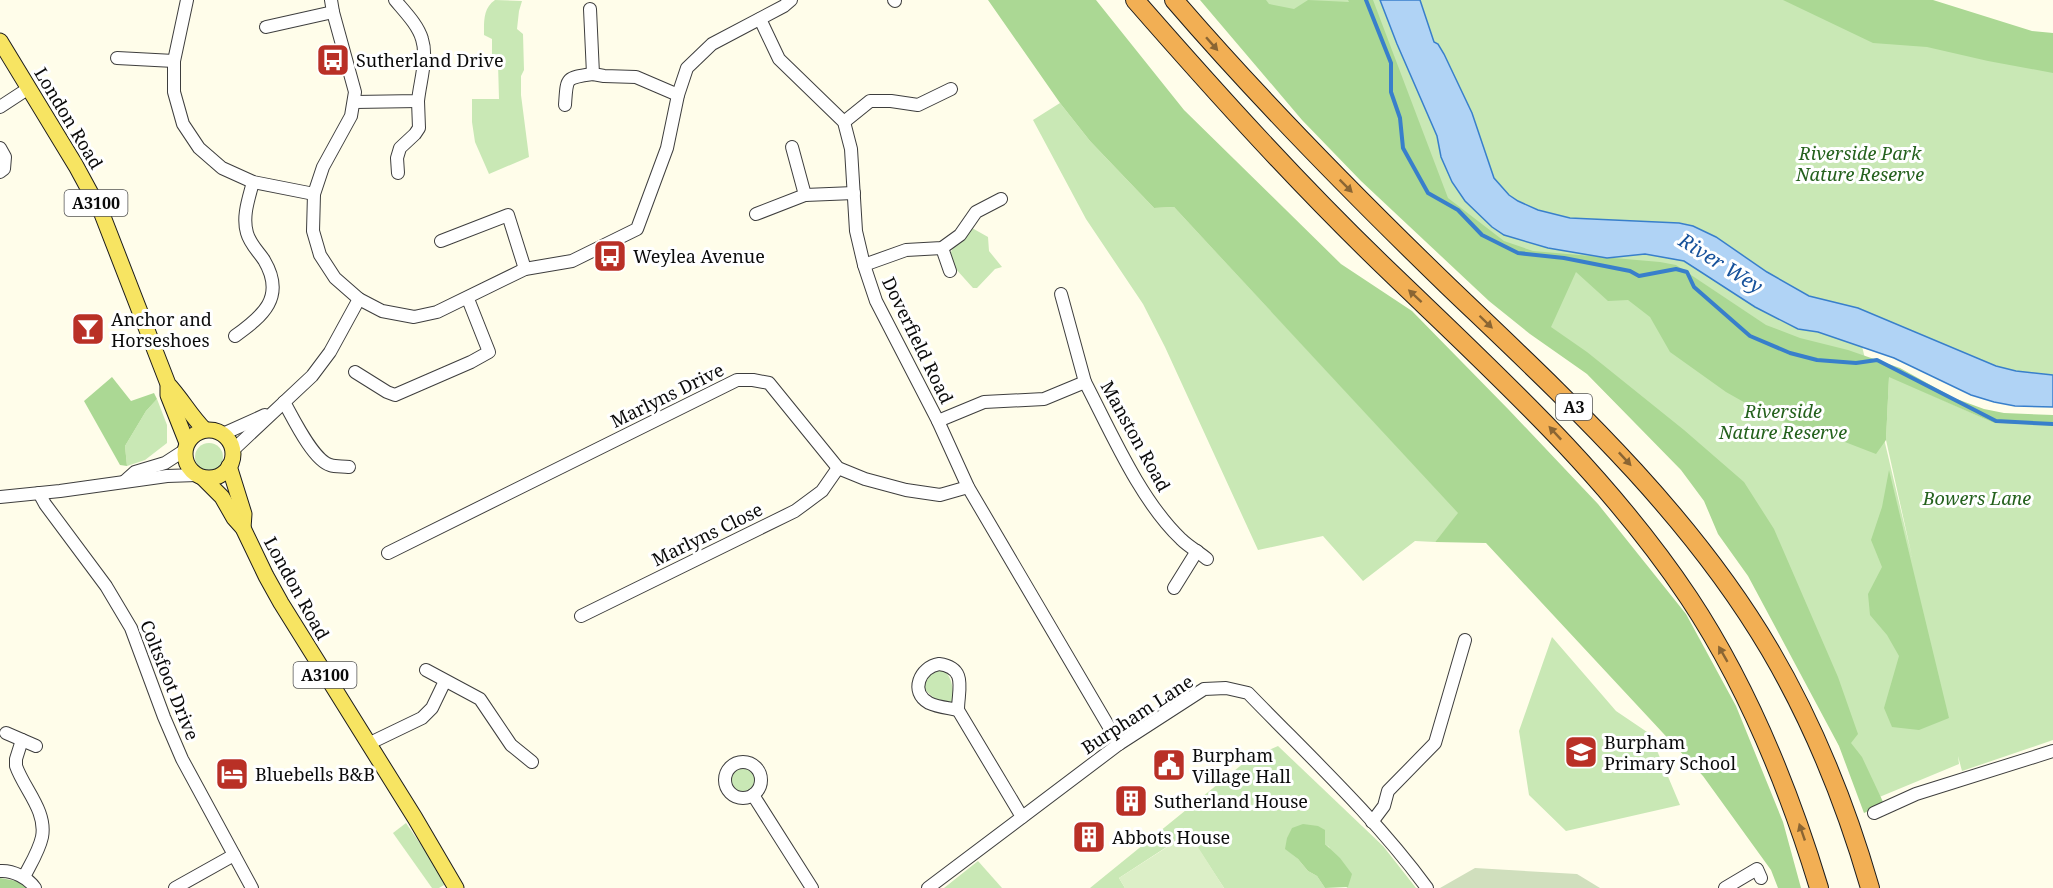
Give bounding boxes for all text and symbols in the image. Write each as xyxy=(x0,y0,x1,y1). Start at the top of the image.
one-way arrow xyxy=(1205,36,1218,51)
bus stop icon: Sutherland Drive xyxy=(315,42,351,78)
place label: Sutherland Drive xyxy=(356,48,504,72)
street label: London Road xyxy=(29,63,109,173)
park label: Riverside Park Nature Reserve xyxy=(1795,141,1924,186)
one-way arrow xyxy=(1338,179,1352,193)
road number: A3100 xyxy=(64,190,128,216)
water label: River Wey xyxy=(1673,226,1768,300)
bus stop icon: Weylea Avenue xyxy=(592,238,628,274)
place label: Weylea Avenue xyxy=(633,244,765,268)
street label: Doverfield Road xyxy=(877,273,959,407)
one-way arrow xyxy=(1408,289,1423,303)
place label: Anchor and Horseshoes xyxy=(111,307,212,352)
bar icon: Anchor and Horseshoes xyxy=(70,311,106,347)
one-way arrow xyxy=(1478,315,1493,329)
street label: Marlyns Drive xyxy=(606,357,728,433)
street label: Manston Road xyxy=(1096,376,1176,496)
road number: A3 xyxy=(1556,394,1592,420)
park label: Riverside Nature Reserve xyxy=(1718,399,1847,444)
one-way arrow xyxy=(1548,426,1562,440)
one-way arrow xyxy=(1617,451,1631,465)
park label: Bowers Lane xyxy=(1922,486,2031,510)
street label: Marlyns Close xyxy=(648,497,766,571)
street label: London Road xyxy=(259,532,335,644)
street label: Coltsfoot Drive xyxy=(135,616,205,744)
one-way arrow xyxy=(1718,646,1728,663)
road number: A3100 xyxy=(294,662,356,688)
street label: Burpham Lane xyxy=(1077,669,1197,759)
place label: Burpham Primary School xyxy=(1604,730,1736,775)
school or university icon: Burpham Primary School xyxy=(1563,734,1599,770)
place label: Burpham Village Hall xyxy=(1192,743,1291,788)
public building icon: Burpham Village Hall xyxy=(1151,747,1187,783)
hotel icon: Bluebells B&B xyxy=(214,756,250,792)
place label: Bluebells B&B xyxy=(255,762,375,786)
building icon: Sutherland House xyxy=(1113,783,1149,819)
place label: Sutherland House xyxy=(1154,789,1308,813)
building icon: Abbots House xyxy=(1071,819,1107,855)
one-way arrow xyxy=(1796,823,1806,841)
place label: Abbots House xyxy=(1112,825,1230,849)

